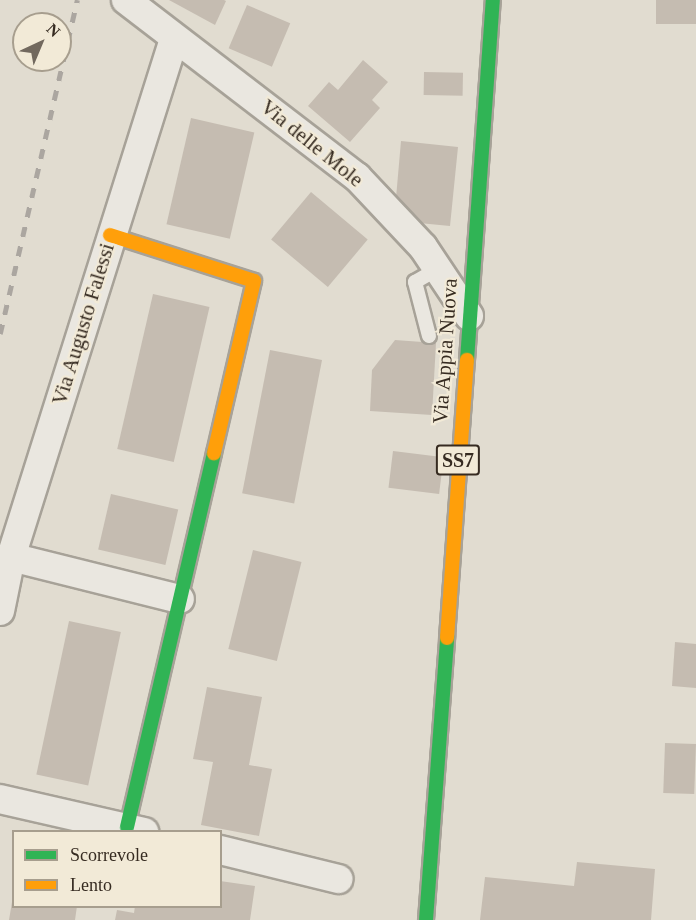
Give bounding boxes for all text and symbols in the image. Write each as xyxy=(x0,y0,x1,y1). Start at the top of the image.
north arrow xyxy=(12,12,72,72)
text: N xyxy=(43,20,64,40)
street label: Via delle Mole xyxy=(256,94,368,192)
street label: Via Augusto Falessi xyxy=(46,239,120,409)
street label: Via Appia Nuova xyxy=(427,277,463,425)
road number: SS7 xyxy=(436,443,480,477)
legend xyxy=(12,830,222,908)
text: Scorrevole xyxy=(70,845,148,865)
text: Lento xyxy=(70,875,112,895)

